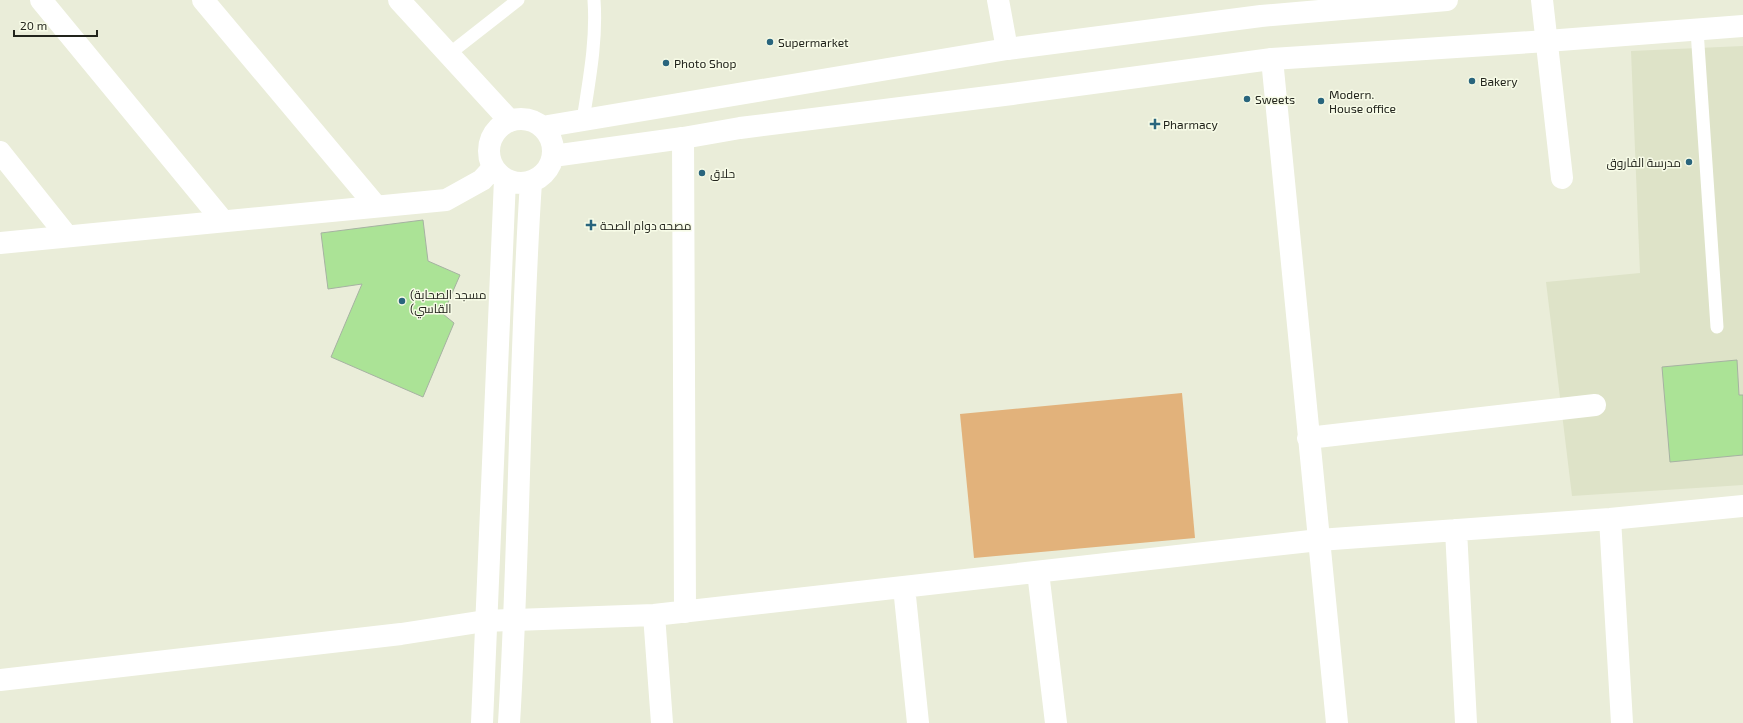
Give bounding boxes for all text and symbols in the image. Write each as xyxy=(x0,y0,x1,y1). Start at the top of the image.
scale bar xyxy=(14,12,97,38)
text: 20 m xyxy=(20,18,47,32)
place label: Supermarket xyxy=(778,35,849,49)
marker: Supermarket xyxy=(765,37,775,47)
place label: Photo Shop xyxy=(674,56,736,70)
marker: Photo Shop xyxy=(661,58,671,68)
place label: Bakery xyxy=(1480,74,1518,88)
marker: Bakery xyxy=(1467,76,1477,86)
place label: Modern. House office xyxy=(1329,87,1396,115)
place label: Sweets xyxy=(1255,92,1295,106)
marker: Sweets xyxy=(1242,94,1252,104)
marker: Modern. House office xyxy=(1316,96,1326,106)
place label: Pharmacy xyxy=(1163,117,1218,131)
marker: Pharmacy xyxy=(1150,119,1160,129)
place label: مدرسة الفاروق xyxy=(1606,155,1681,170)
marker: مدرسة الفاروق xyxy=(1684,157,1694,167)
place label: حلاق xyxy=(710,166,735,181)
marker: حلاق xyxy=(697,168,707,178)
place label: مصحه دوام الصحة xyxy=(600,218,691,234)
marker: مصحه دوام الصحة xyxy=(585,219,597,231)
place label: (مسجد الصحابة (القاسي xyxy=(410,287,486,319)
marker: (مسجد الصحابة (القاسي xyxy=(397,296,407,306)

